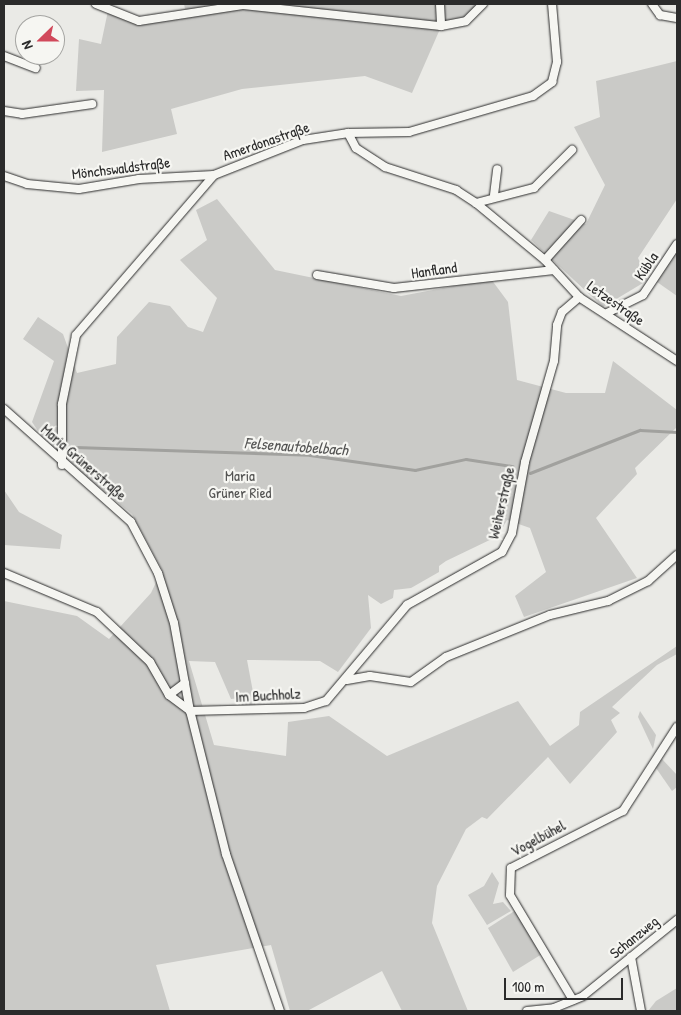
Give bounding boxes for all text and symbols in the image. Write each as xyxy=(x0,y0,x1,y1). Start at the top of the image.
north arrow xyxy=(15,15,65,65)
text: N xyxy=(16,38,37,52)
street label: Amerdonastraße xyxy=(220,118,312,164)
street label: Mönchswaldstraße xyxy=(71,153,171,183)
street label: Kübla xyxy=(630,249,662,283)
street label: Hanfland xyxy=(410,258,458,282)
street label: Letzestraße xyxy=(584,277,648,329)
street label: Maria Grünerstraße xyxy=(38,420,130,504)
water label: Felsenautobelbach xyxy=(243,433,349,459)
street label: Weiherstraße xyxy=(484,465,518,541)
park label: Maria Grüner Ried xyxy=(209,466,271,501)
street label: Im Buchholz xyxy=(235,684,301,706)
street label: Vogelbühel xyxy=(507,816,569,860)
street label: Schanzweg xyxy=(606,912,662,962)
scale bar xyxy=(506,968,625,1000)
text: 100 m xyxy=(512,976,545,997)

